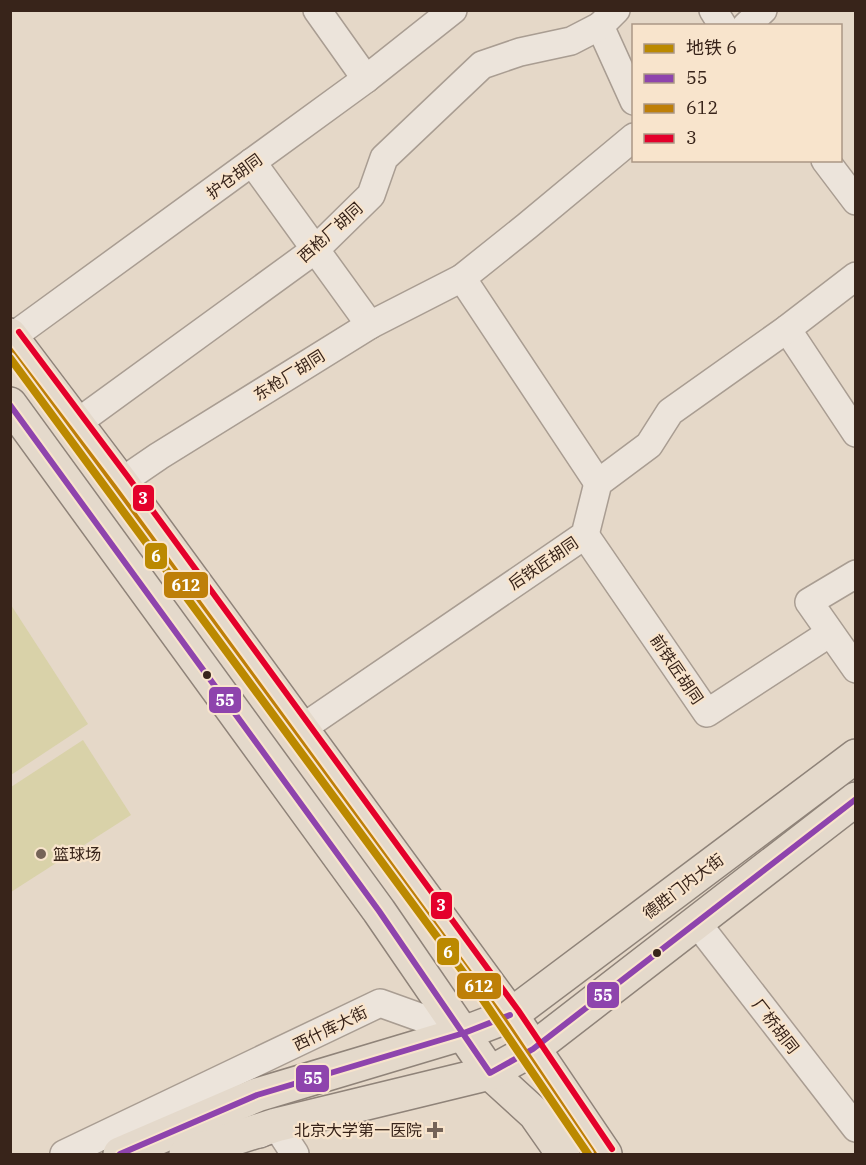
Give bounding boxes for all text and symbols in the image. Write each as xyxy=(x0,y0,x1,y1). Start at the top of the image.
legend xyxy=(632,24,842,162)
text: 地铁 6 xyxy=(686,36,737,59)
text: 55 xyxy=(686,66,708,89)
text: 612 xyxy=(686,96,718,119)
text: 3 xyxy=(686,126,697,149)
street label: 护仓胡同 xyxy=(202,149,266,203)
street label: 西枪厂胡同 xyxy=(294,198,366,266)
street label: 东枪厂胡同 xyxy=(250,345,328,405)
line badge: 3 xyxy=(132,484,155,512)
text: 3 xyxy=(138,488,148,508)
street label: 后铁匠胡同 xyxy=(504,532,582,594)
line badge: 6 xyxy=(144,542,168,570)
text: 6 xyxy=(151,546,161,566)
line badge: 612 xyxy=(163,571,209,599)
text: 612 xyxy=(172,575,200,595)
street label: 前铁匠胡同 xyxy=(646,630,708,708)
unlabelled marker xyxy=(201,669,213,681)
line badge: 55 xyxy=(208,686,242,714)
text: 55 xyxy=(215,690,235,710)
place label: 篮球场 xyxy=(53,844,101,864)
marker: 篮球场 xyxy=(34,847,48,861)
street label: 德胜门内大街 xyxy=(639,849,727,923)
line badge: 3 xyxy=(430,891,453,920)
text: 3 xyxy=(436,895,446,915)
line badge: 6 xyxy=(436,937,460,966)
text: 6 xyxy=(443,942,453,962)
unlabelled marker xyxy=(651,947,663,959)
line badge: 612 xyxy=(456,972,502,1000)
text: 612 xyxy=(465,976,493,996)
line badge: 55 xyxy=(586,981,620,1009)
text: 55 xyxy=(593,985,613,1005)
street label: 厂桥胡同 xyxy=(748,995,804,1057)
street label: 西什库大街 xyxy=(290,1001,370,1055)
line badge: 55 xyxy=(295,1064,330,1093)
text: 55 xyxy=(303,1068,323,1088)
place label: 北京大学第一医院 xyxy=(294,1120,422,1140)
marker: 北京大学第一医院 xyxy=(426,1121,444,1139)

